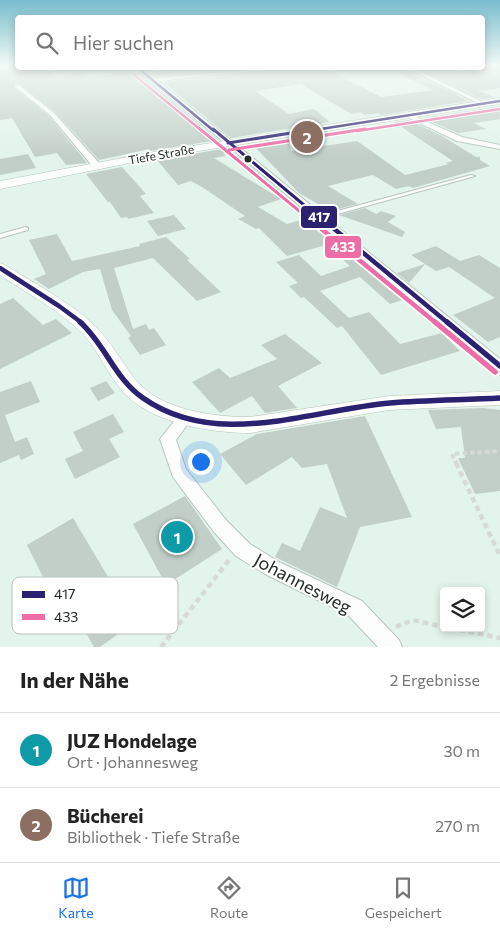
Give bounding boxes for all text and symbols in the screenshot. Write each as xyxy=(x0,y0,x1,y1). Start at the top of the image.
search box xyxy=(15,15,485,70)
icon: search xyxy=(33,29,61,57)
text: Hier suchen xyxy=(73,31,174,54)
pin: 2 xyxy=(291,118,323,156)
street label: Tiefe Straße xyxy=(127,141,195,167)
unlabelled marker xyxy=(243,154,253,164)
line badge: 417 xyxy=(300,205,338,229)
text: 417 xyxy=(308,208,330,225)
line badge: 433 xyxy=(324,235,362,259)
text: 433 xyxy=(331,238,355,255)
your location xyxy=(188,449,214,475)
pin: 1 xyxy=(161,518,193,556)
street label: Johannesweg xyxy=(251,548,356,618)
legend xyxy=(12,577,178,634)
text: 417 xyxy=(54,585,75,602)
map controls xyxy=(440,587,485,632)
button: layers xyxy=(440,587,485,632)
text: 433 xyxy=(54,608,78,625)
text: In der Nähe xyxy=(20,667,129,692)
text: 2 Ergebnisse xyxy=(390,670,480,689)
text: JUZ Hondelage xyxy=(67,729,197,752)
text: 1 xyxy=(32,741,40,760)
text: 30 m xyxy=(443,741,480,760)
text: Ort · Johannesweg xyxy=(67,752,198,771)
text: Bücherei xyxy=(67,804,144,827)
text: 2 xyxy=(31,816,41,835)
text: 270 m xyxy=(435,816,480,835)
text: Bibliothek · Tiefe Straße xyxy=(67,827,240,846)
tab: Karte xyxy=(58,874,94,921)
tab: Route xyxy=(210,874,248,921)
tab: Gespeichert xyxy=(365,874,442,921)

